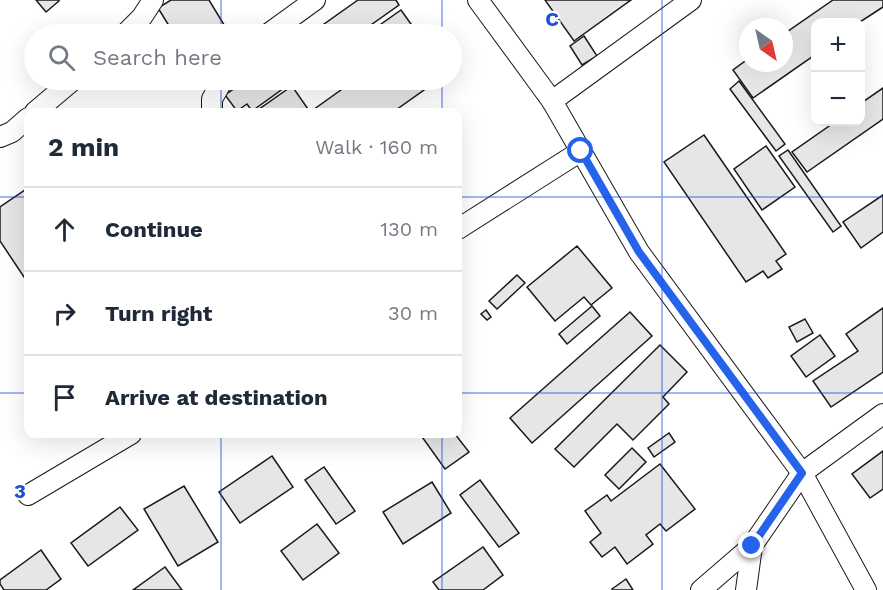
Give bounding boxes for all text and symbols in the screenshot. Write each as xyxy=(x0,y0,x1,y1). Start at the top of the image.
text: C xyxy=(545,7,559,31)
north arrow xyxy=(739,18,793,72)
map controls xyxy=(811,18,865,126)
button: + xyxy=(811,18,865,72)
search box xyxy=(24,24,462,90)
icon: search xyxy=(45,41,78,74)
text: Search here xyxy=(93,45,222,70)
button: − xyxy=(811,72,865,126)
text: 2 min xyxy=(48,132,119,162)
text: Walk · 160 m xyxy=(315,135,438,159)
route start xyxy=(567,137,593,163)
icon: ahead xyxy=(48,213,81,246)
text: Continue xyxy=(105,217,203,242)
text: 130 m xyxy=(380,217,438,241)
icon: right xyxy=(48,297,81,330)
text: Turn right xyxy=(105,301,212,326)
text: 30 m xyxy=(388,301,438,325)
icon: arrive xyxy=(48,381,81,414)
text: Arrive at destination xyxy=(105,385,328,410)
text: 3 xyxy=(14,479,26,503)
route end xyxy=(738,532,764,558)

